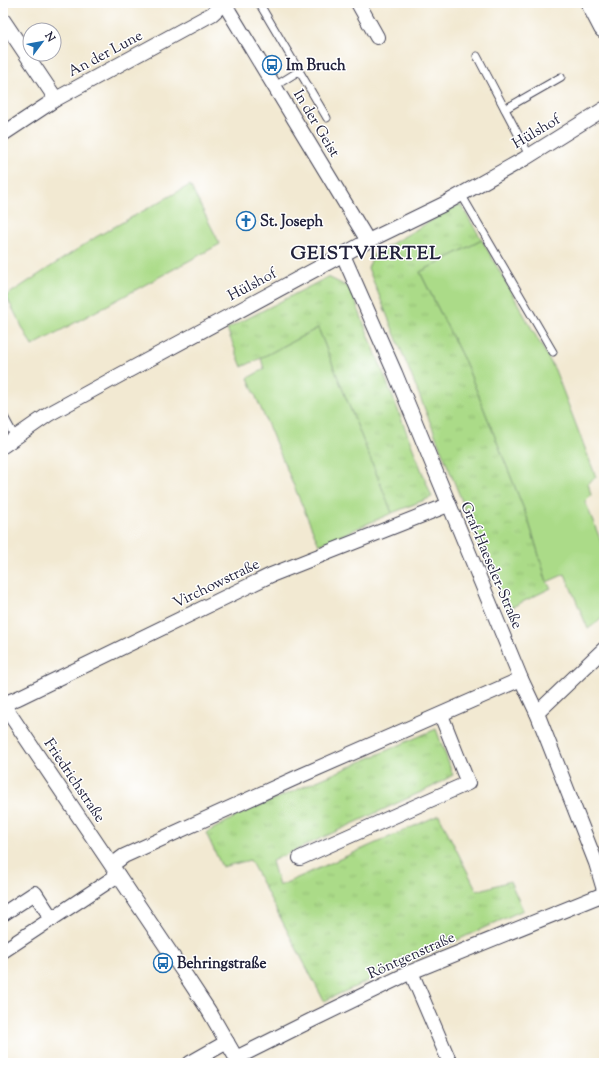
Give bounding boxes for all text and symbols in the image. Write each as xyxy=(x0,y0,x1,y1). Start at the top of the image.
north arrow xyxy=(22,22,62,62)
street label: An der Lune xyxy=(65,26,147,83)
text: N xyxy=(40,28,59,45)
bus stop icon: Im Bruch xyxy=(261,54,283,76)
place label: Im Bruch xyxy=(286,56,346,77)
street label: In der Geist xyxy=(287,86,344,162)
street label: Hülshof xyxy=(509,109,565,155)
church icon: St. Joseph xyxy=(235,210,257,232)
place label: St. Joseph xyxy=(260,212,324,233)
district label: GEISTVIERTEL xyxy=(290,241,442,268)
street label: Hülshof xyxy=(225,263,282,307)
street label: Graf-Haeseler-Straße xyxy=(454,499,527,632)
street label: Virchowstraße xyxy=(170,554,263,614)
street label: Friedrichstraße xyxy=(38,735,110,827)
street label: Röntgenstraße xyxy=(364,928,459,985)
bus stop icon: Behringstraße xyxy=(152,952,174,974)
place label: Behringstraße xyxy=(177,954,266,975)

